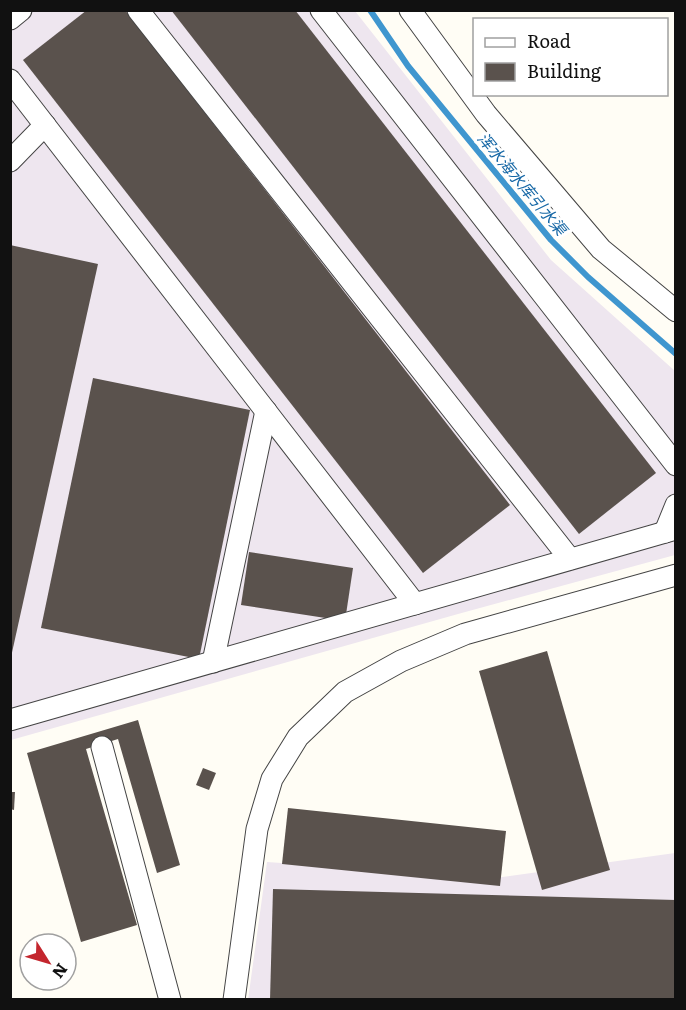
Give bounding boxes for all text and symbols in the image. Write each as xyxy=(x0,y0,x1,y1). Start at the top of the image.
legend xyxy=(473,18,668,96)
text: Road xyxy=(527,27,571,54)
text: Building xyxy=(527,57,602,84)
water label: 浑水海水库引水渠 xyxy=(473,126,575,241)
north arrow xyxy=(18,932,78,992)
text: N xyxy=(47,959,74,984)

